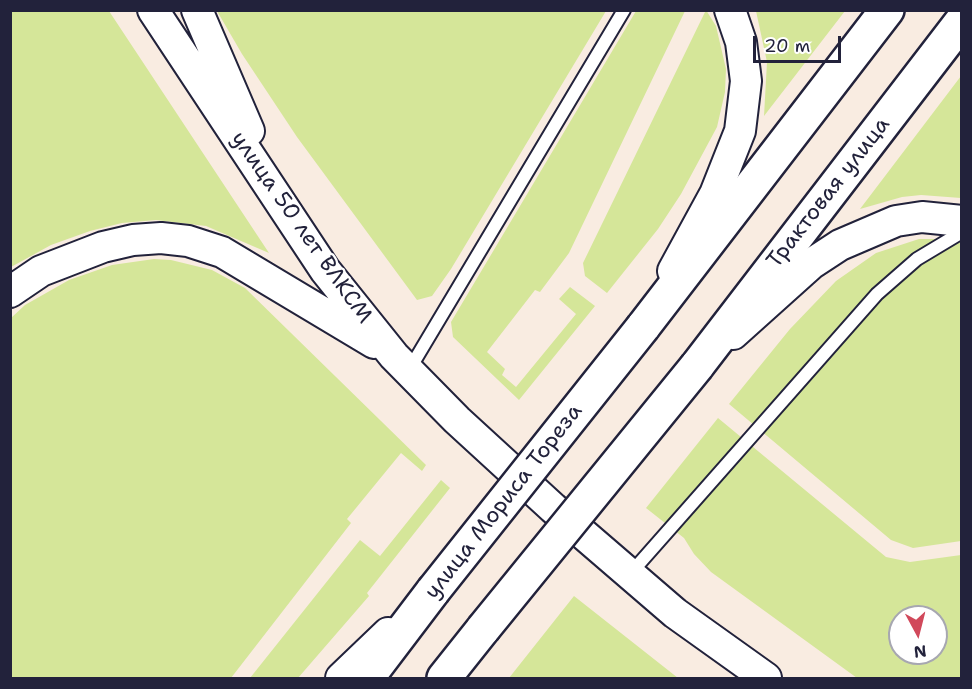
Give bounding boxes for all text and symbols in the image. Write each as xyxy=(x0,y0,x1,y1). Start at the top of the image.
scale bar xyxy=(756,24,844,62)
text: 20 m xyxy=(764,34,810,58)
street label: Трактовая улица xyxy=(762,112,896,274)
street label: улица 50 лет ВЛКСМ xyxy=(225,127,377,329)
street label: улица Мориса Тореза xyxy=(420,399,588,605)
north arrow xyxy=(888,605,948,665)
text: N xyxy=(912,640,928,663)

